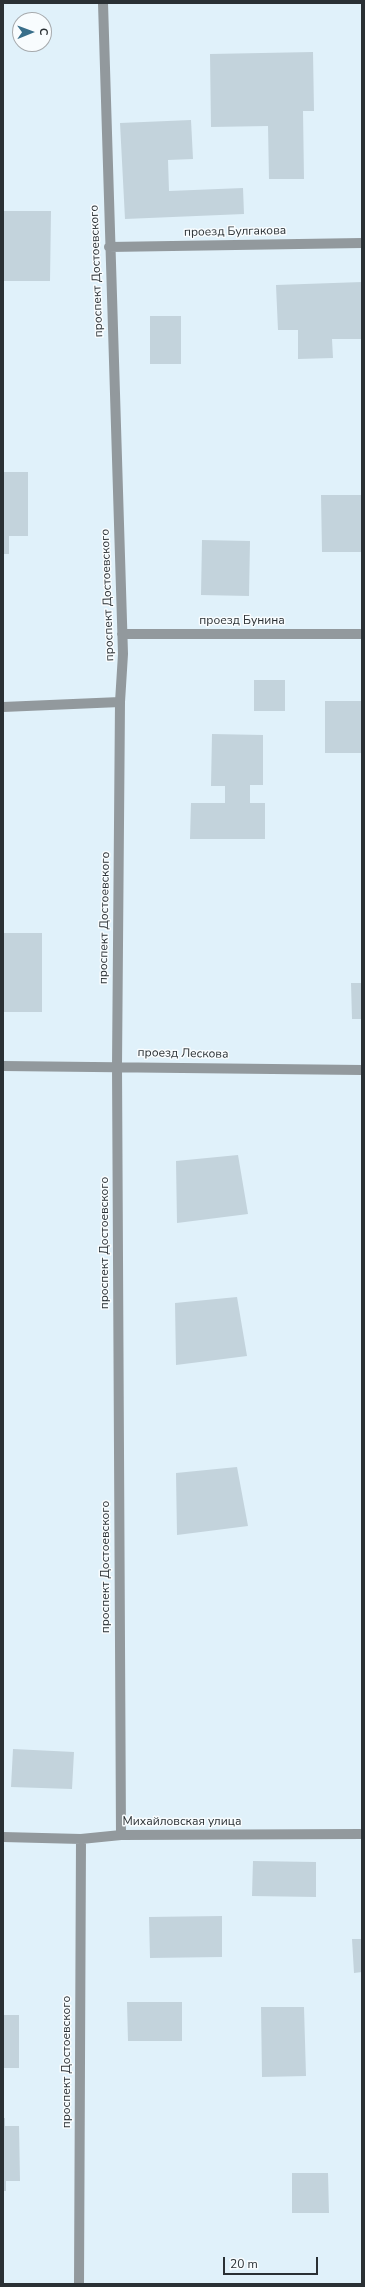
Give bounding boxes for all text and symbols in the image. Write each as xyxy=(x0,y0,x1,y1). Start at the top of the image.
north arrow xyxy=(12,12,52,52)
text: С xyxy=(36,28,51,36)
street label: проспект Достоевского xyxy=(87,204,107,338)
street label: проезд Булгакова xyxy=(184,224,286,240)
street label: проспект Достоевского xyxy=(98,528,118,662)
street label: проезд Бунина xyxy=(199,614,285,628)
street label: проспект Достоевского xyxy=(97,852,113,984)
street label: проезд Лескова xyxy=(137,1046,229,1062)
street label: проспект Достоевского xyxy=(98,1177,112,1309)
street label: проспект Достоевского xyxy=(99,1501,113,1633)
street label: Михайловская улица xyxy=(123,1815,241,1829)
street label: проспект Достоевского xyxy=(60,1996,74,2128)
scale bar xyxy=(225,2249,320,2275)
text: 20 m xyxy=(230,2256,258,2272)

